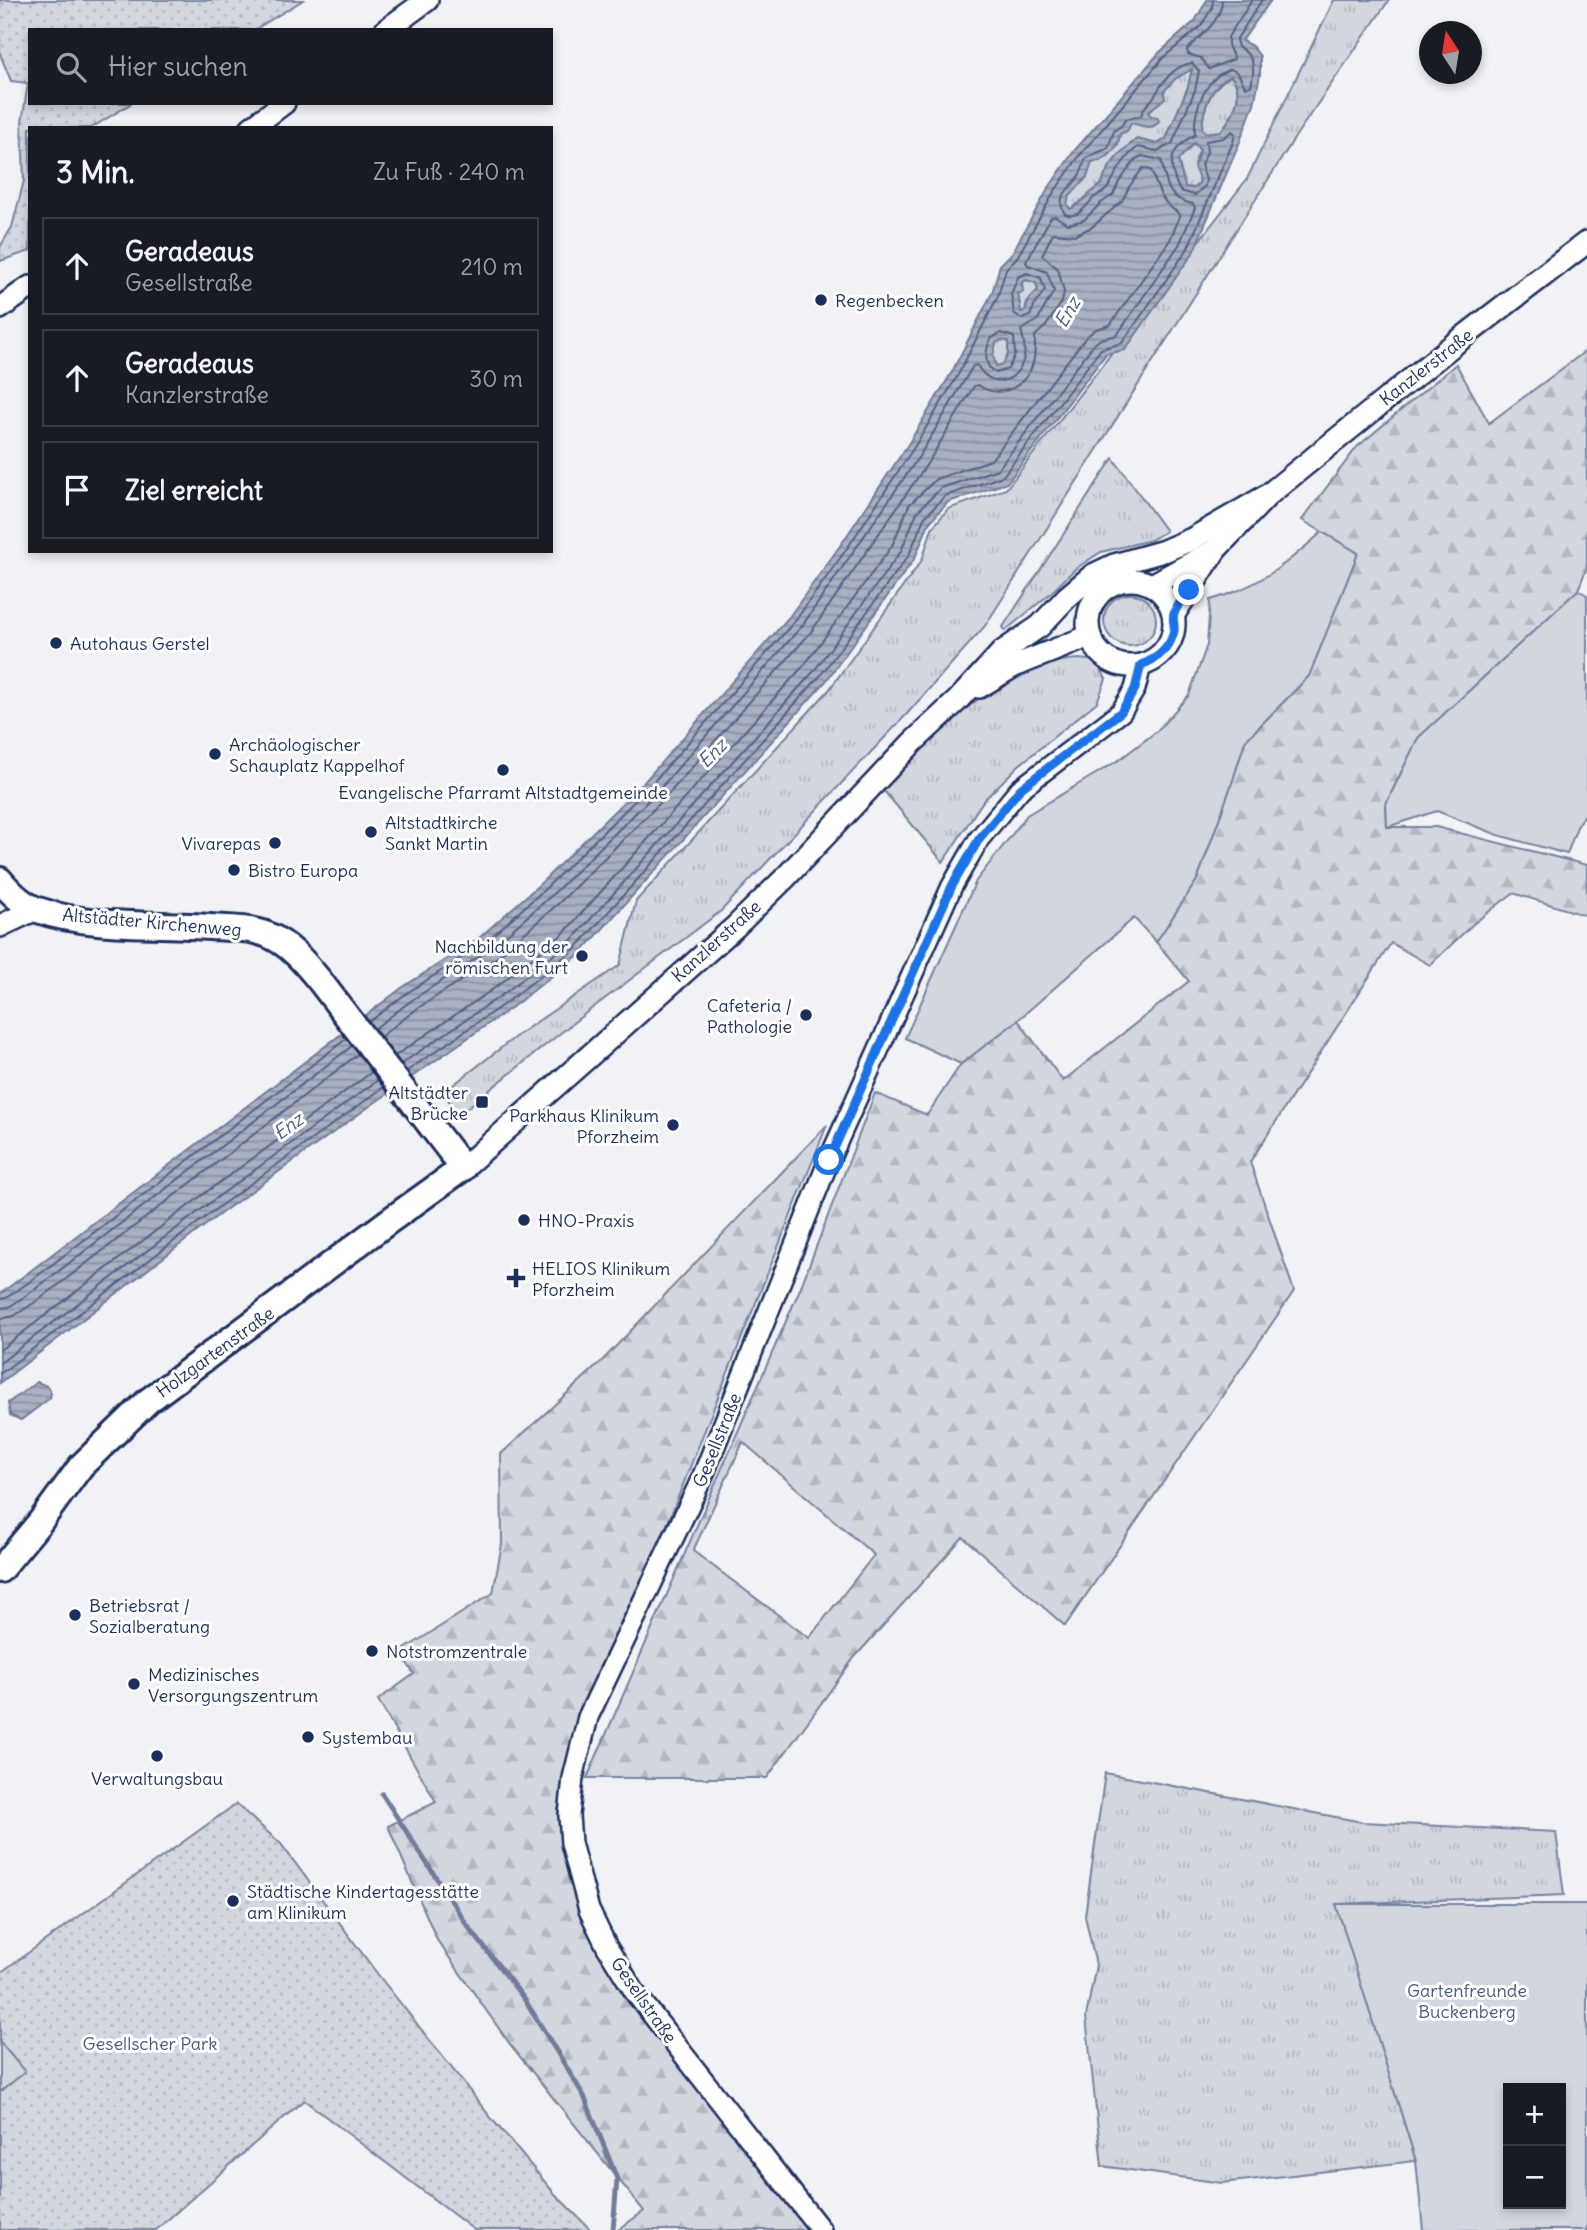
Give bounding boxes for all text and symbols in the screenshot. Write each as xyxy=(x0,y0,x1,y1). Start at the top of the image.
north arrow xyxy=(1419,21,1482,84)
search box xyxy=(28,28,553,105)
icon: search xyxy=(52,48,90,86)
text: Hier suchen xyxy=(108,50,248,83)
text: 3 Min. xyxy=(56,153,135,191)
text: Zu Fuß · 240 m xyxy=(373,157,525,186)
text: Geradeaus xyxy=(125,235,254,268)
icon: ahead xyxy=(58,247,96,285)
text: 210 m xyxy=(460,252,523,281)
text: Gesellstraße xyxy=(125,268,253,297)
place label: Regenbecken xyxy=(835,289,944,312)
water label: Enz xyxy=(1049,291,1086,332)
marker: Regenbecken xyxy=(813,292,829,308)
street label: Kanzlerstraße xyxy=(1375,323,1477,411)
text: Geradeaus xyxy=(125,347,254,380)
icon: ahead xyxy=(58,359,96,397)
text: 30 m xyxy=(469,364,523,393)
text: Kanzlerstraße xyxy=(125,380,269,409)
icon: arrive xyxy=(58,471,96,509)
text: Ziel erreicht xyxy=(125,474,263,507)
route end xyxy=(1173,574,1204,605)
place label: Autohaus Gerstel xyxy=(70,632,210,655)
marker: Autohaus Gerstel xyxy=(48,635,64,651)
water label: Enz xyxy=(692,732,733,773)
place label: Archäologischer Schauplatz Kappelhof xyxy=(229,733,406,777)
marker: Archäologischer Schauplatz Kappelhof xyxy=(207,746,223,762)
marker: Evangelische Pfarramt Altstadtgemeinde xyxy=(495,762,511,778)
place label: Evangelische Pfarramt Altstadtgemeinde xyxy=(338,781,668,804)
place label: Altstadtkirche Sankt Martin xyxy=(385,811,497,855)
marker: Altstadtkirche Sankt Martin xyxy=(363,824,379,840)
place label: Vivarepas xyxy=(182,832,261,855)
marker: Vivarepas xyxy=(267,835,283,851)
place label: Bistro Europa xyxy=(248,859,358,882)
marker: Bistro Europa xyxy=(226,862,242,878)
street label: Kanzlerstraße xyxy=(666,895,766,987)
street label: Altstädter Kirchenweg xyxy=(61,903,243,941)
place label: Nachbildung der römischen Furt xyxy=(435,935,569,979)
marker: Nachbildung der römischen Furt xyxy=(574,948,590,964)
place label: Cafeteria / Pathologie xyxy=(707,994,792,1038)
marker: Cafeteria / Pathologie xyxy=(798,1007,814,1023)
place label: Altstädter Brücke xyxy=(388,1081,469,1125)
marker: Altstädter Brücke xyxy=(474,1094,490,1110)
place label: Parkhaus Klinikum Pforzheim xyxy=(509,1104,659,1148)
water label: Enz xyxy=(268,1106,309,1145)
marker: Parkhaus Klinikum Pforzheim xyxy=(665,1117,681,1133)
route start xyxy=(813,1144,844,1175)
place label: HNO-Praxis xyxy=(538,1209,634,1232)
marker: HNO-Praxis xyxy=(516,1212,532,1228)
place label: HELIOS Klinikum Pforzheim xyxy=(532,1257,670,1301)
marker: HELIOS Klinikum Pforzheim xyxy=(506,1268,526,1288)
street label: Holzgartenstraße xyxy=(151,1301,279,1403)
street label: Gesellstraße xyxy=(688,1389,746,1491)
place label: Betriebsrat / Sozialberatung xyxy=(89,1594,210,1638)
marker: Betriebsrat / Sozialberatung xyxy=(67,1607,83,1623)
place label: Notstromzentrale xyxy=(386,1640,527,1663)
marker: Notstromzentrale xyxy=(364,1643,380,1659)
place label: Medizinisches Versorgungszentrum xyxy=(148,1663,318,1707)
marker: Medizinisches Versorgungszentrum xyxy=(126,1676,142,1692)
place label: Systembau xyxy=(322,1726,412,1749)
marker: Systembau xyxy=(300,1729,316,1745)
marker: Verwaltungsbau xyxy=(149,1748,165,1764)
place label: Verwaltungsbau xyxy=(91,1767,223,1790)
place label: Städtische Kindertagesstätte am Klinikum xyxy=(247,1880,479,1924)
marker: Städtische Kindertagesstätte am Klinikum xyxy=(225,1893,241,1909)
street label: Gesellstraße xyxy=(606,1953,682,2047)
park label: Gartenfreunde Buckenberg xyxy=(1407,1979,1527,2023)
park label: Gesellscher Park xyxy=(83,2032,217,2055)
map controls xyxy=(1503,2083,1566,2209)
button: + xyxy=(1503,2083,1566,2146)
button: − xyxy=(1503,2146,1566,2209)

